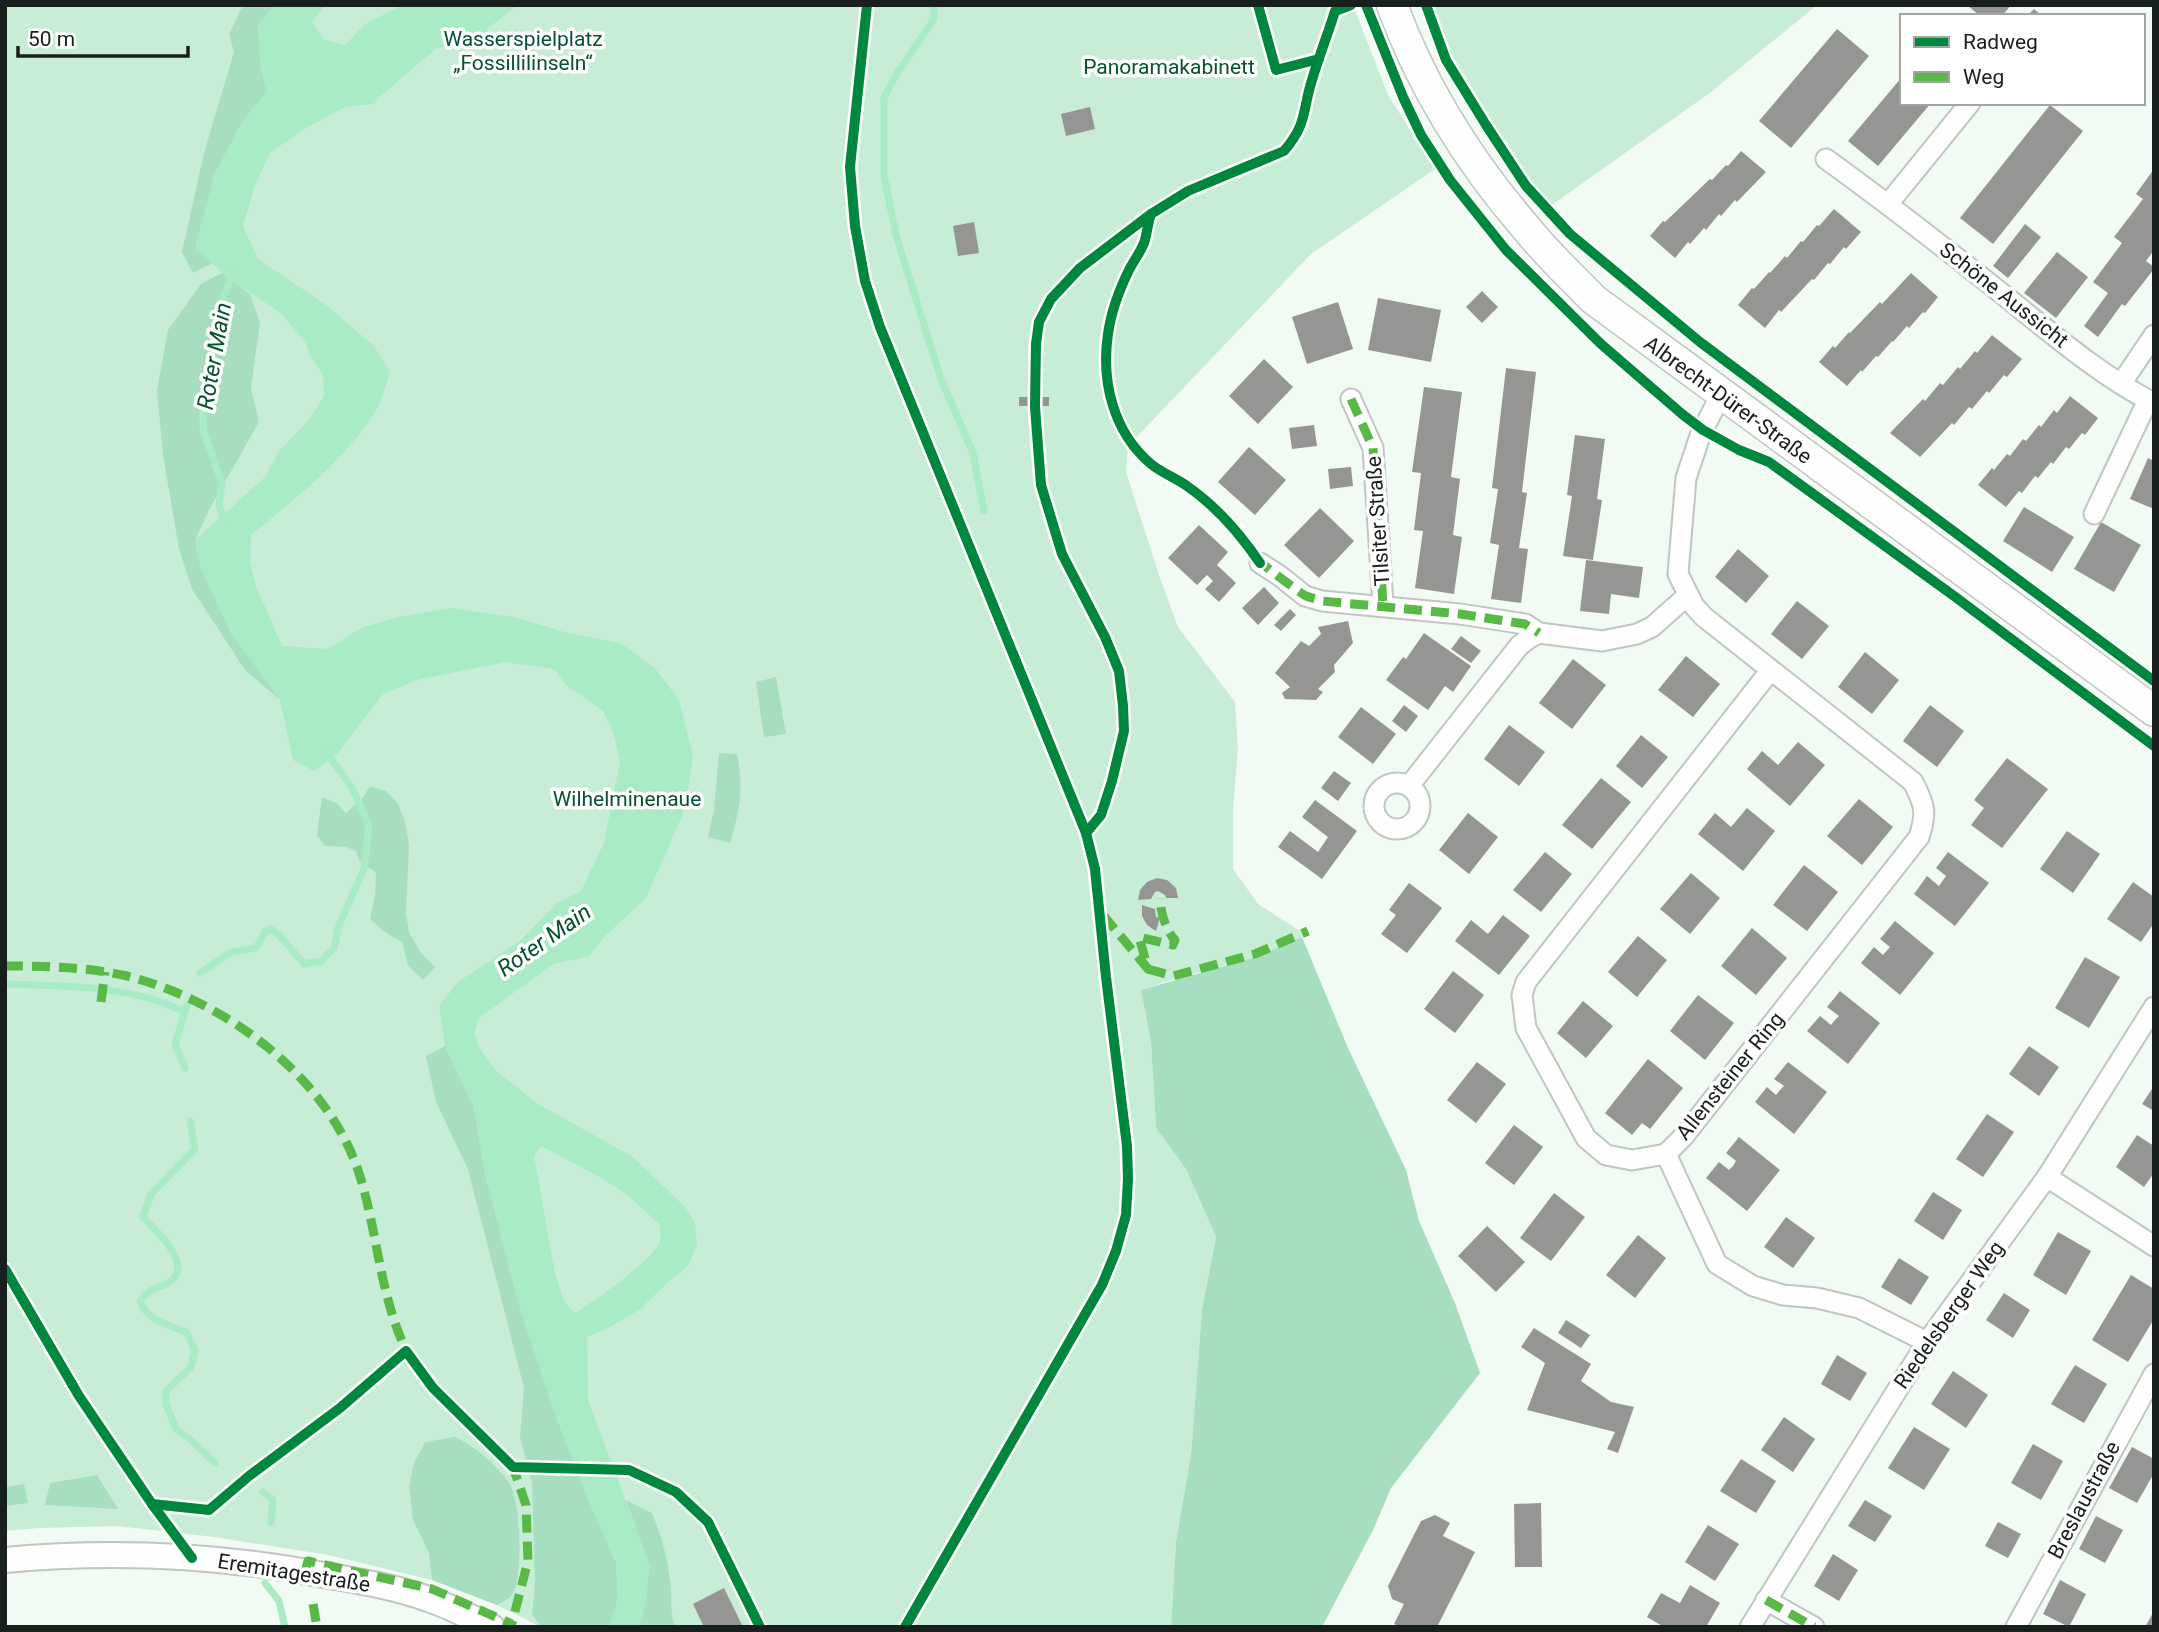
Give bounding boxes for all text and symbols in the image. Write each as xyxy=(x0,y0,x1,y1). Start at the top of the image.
scale bar xyxy=(18,14,187,58)
legend xyxy=(1900,14,2145,105)
text: 50 m xyxy=(28,27,75,51)
park label: Wasserspielplatz „Fossillilinseln“ xyxy=(443,27,603,75)
text: Radweg xyxy=(1963,30,2038,54)
park label: Panoramakabinett xyxy=(1083,55,1255,79)
text: Weg xyxy=(1963,65,2004,89)
street label: Schöne Aussicht xyxy=(1935,237,2073,353)
water label: Roter Main xyxy=(192,300,237,412)
street label: Albrecht-Dürer-Straße xyxy=(1640,331,1816,469)
street label: Tilsiter Straße xyxy=(1361,455,1395,587)
park label: Wilhelminenaue xyxy=(553,787,701,811)
water label: Roter Main xyxy=(492,898,596,982)
street label: Allensteiner Ring xyxy=(1671,1007,1789,1145)
street label: Riedelsberger Weg xyxy=(1889,1237,2009,1393)
street label: Breslaustraße xyxy=(2043,1437,2125,1563)
street label: Eremitagestraße xyxy=(216,1549,372,1597)

